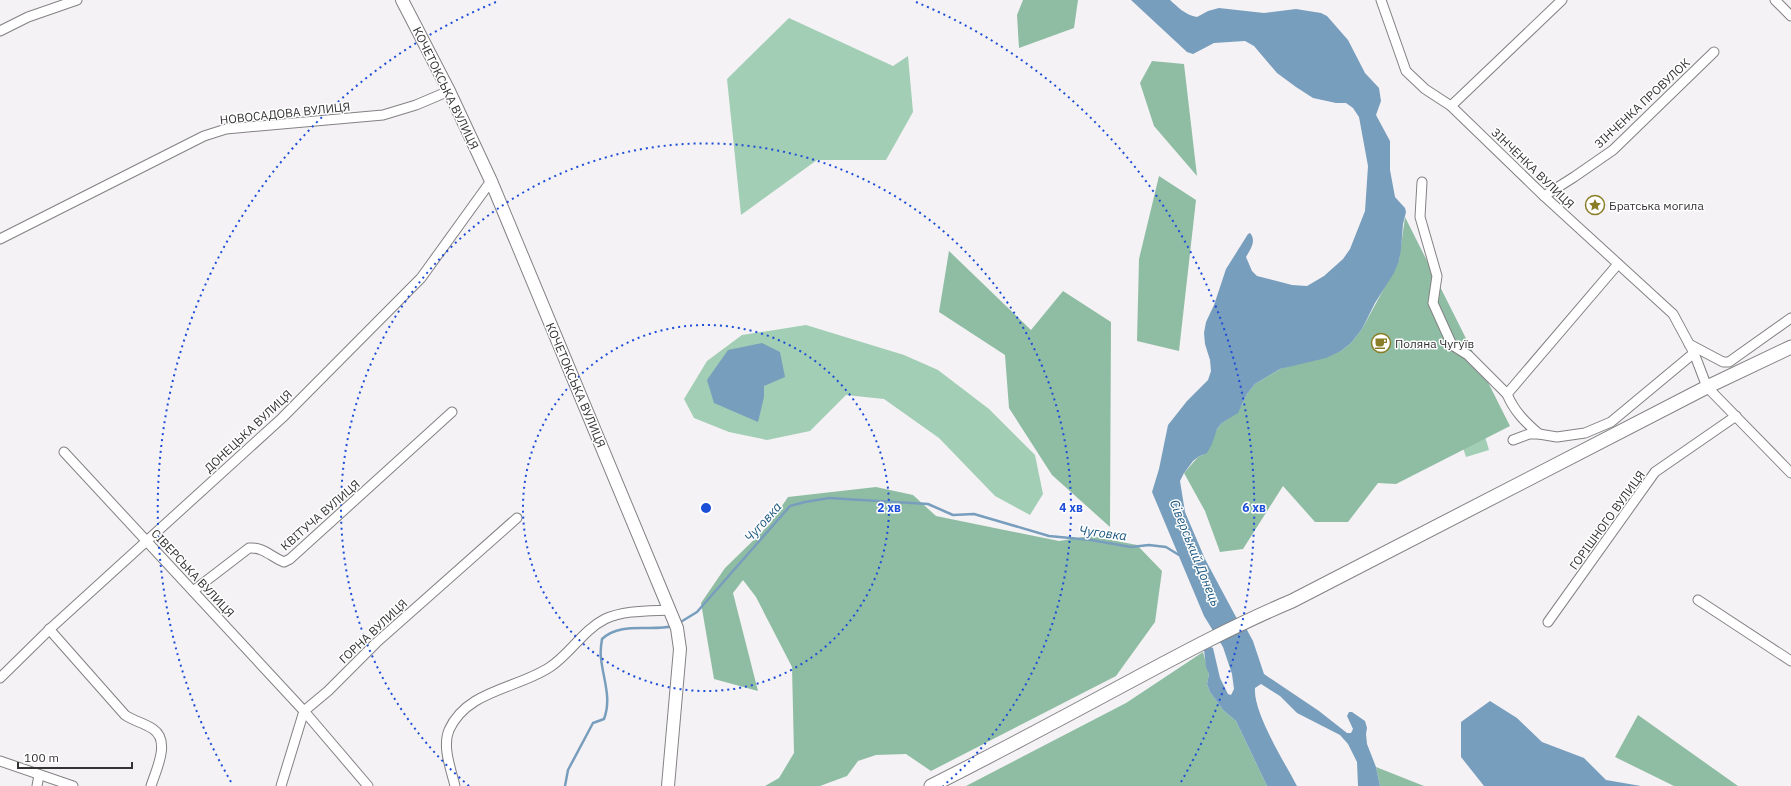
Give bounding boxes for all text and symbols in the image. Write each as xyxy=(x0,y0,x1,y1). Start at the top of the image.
street label: КОЧЕТОКСЬКА ВУЛИЦЯ xyxy=(410,24,482,152)
street label: ЗІНЧЕНКА ПРОВУЛОК xyxy=(1591,55,1693,151)
street label: НОВОСАДОВА ВУЛИЦЯ xyxy=(219,99,351,127)
street label: ЗІНЧЕНКА ВУЛИЦЯ xyxy=(1488,125,1578,211)
place icon: Братська могила xyxy=(1584,194,1606,216)
place label: Братська могила xyxy=(1609,198,1704,213)
street label: КОЧЕТОКСЬКА ВУЛИЦЯ xyxy=(543,320,609,450)
cafe icon: Поляна Чугуїв xyxy=(1370,332,1392,354)
place label: Поляна Чугуїв xyxy=(1395,336,1474,351)
street label: ДОНЕЦЬКА ВУЛИЦЯ xyxy=(201,386,295,476)
street label: ГОРІШНОГО ВУЛИЦЯ xyxy=(1566,468,1648,572)
street label: КВІТУЧА ВУЛИЦЯ xyxy=(277,476,363,554)
water label: Сіверський Донець xyxy=(1166,497,1224,609)
water label: Чуговка xyxy=(741,498,785,546)
text: 2 хв xyxy=(877,500,901,515)
text: 4 хв xyxy=(1059,500,1083,515)
text: 6 хв xyxy=(1242,500,1266,515)
centre of rings xyxy=(699,501,713,515)
water label: Чуговка xyxy=(1078,522,1128,544)
street label: СІВЕРСЬКА ВУЛИЦЯ xyxy=(148,526,238,620)
street label: ГОРНА ВУЛИЦЯ xyxy=(336,596,410,666)
scale bar xyxy=(18,744,132,770)
text: 100 m xyxy=(24,750,59,765)

